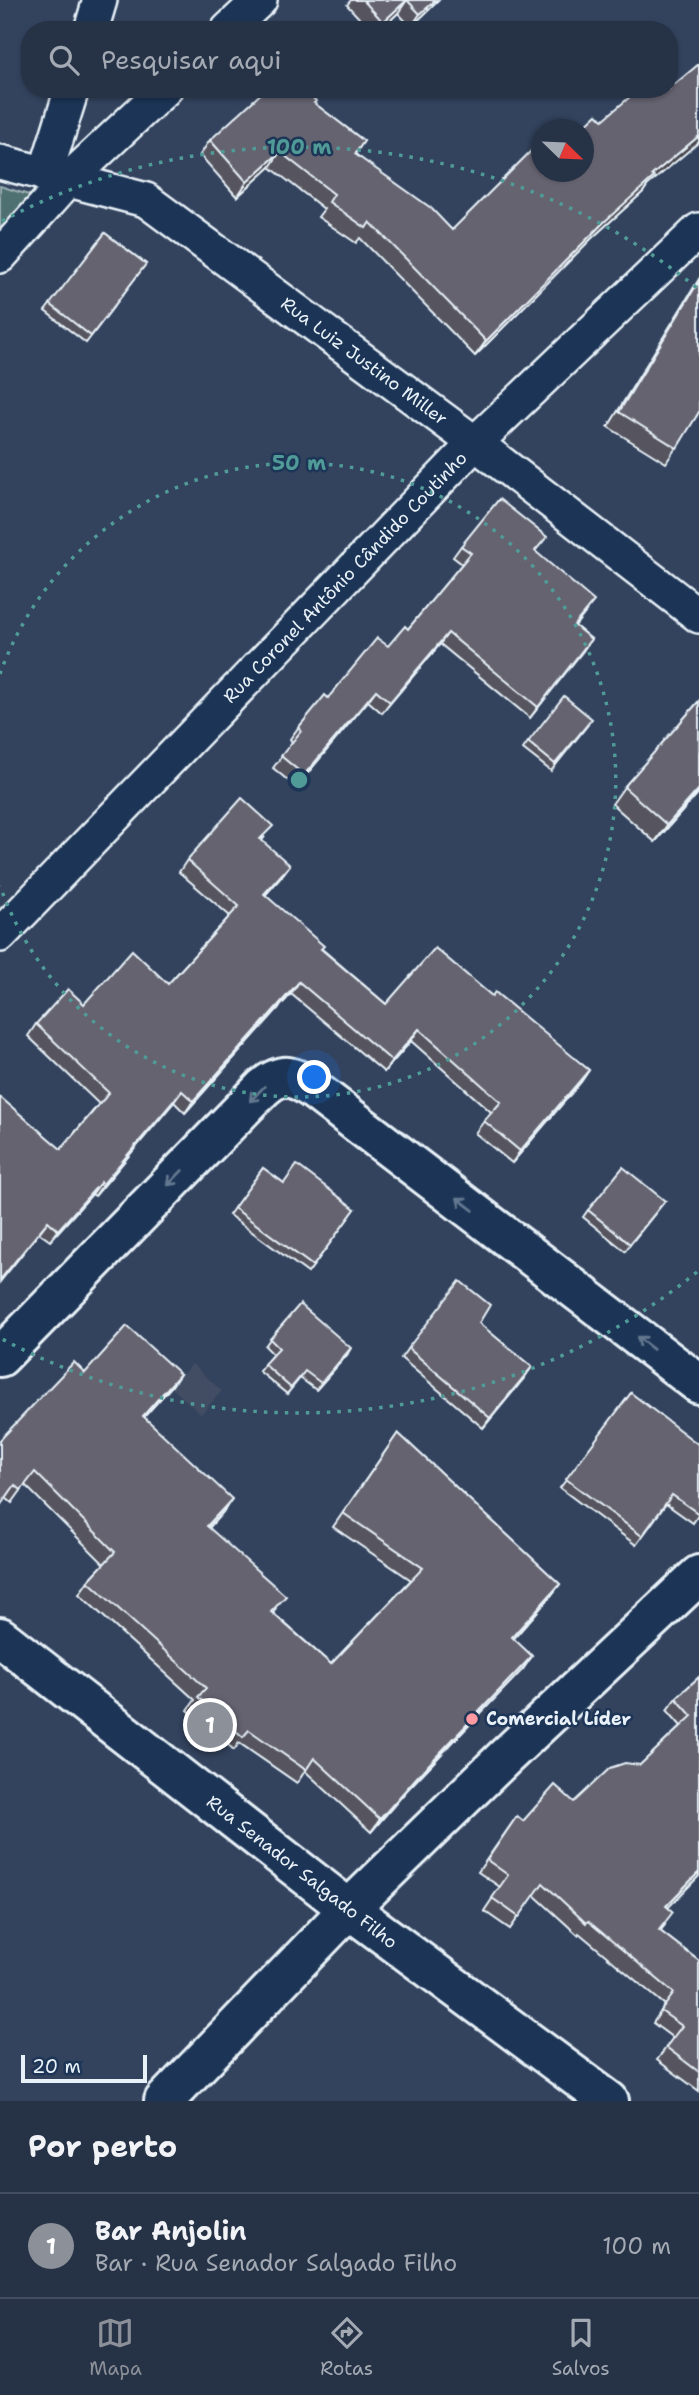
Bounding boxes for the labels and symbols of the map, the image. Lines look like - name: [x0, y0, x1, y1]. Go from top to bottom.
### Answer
- north arrow: [531, 119, 594, 182]
- text: 100 m: [267, 133, 331, 161]
- street label: Rua Luiz Justino Miller: [276, 292, 452, 431]
- street label: Rua Coronel Antônio Cândido Coutinho: [218, 446, 472, 709]
- text: 50 m: [272, 449, 326, 477]
- centre of rings: [287, 768, 311, 792]
- your location: [297, 1060, 331, 1094]
- one-way arrow: [249, 1085, 266, 1102]
- one-way arrow: [167, 1169, 184, 1186]
- one-way arrow: [455, 1197, 474, 1212]
- one-way arrow: [636, 1335, 655, 1350]
- pin: 1: [187, 1699, 233, 1751]
- place label: Comercial Líder: [486, 1707, 631, 1731]
- marker: Comercial Líder: [464, 1711, 480, 1727]
- street label: Rua Senador Salgado Filho: [202, 1790, 402, 1954]
- scale bar: [21, 2052, 147, 2084]

